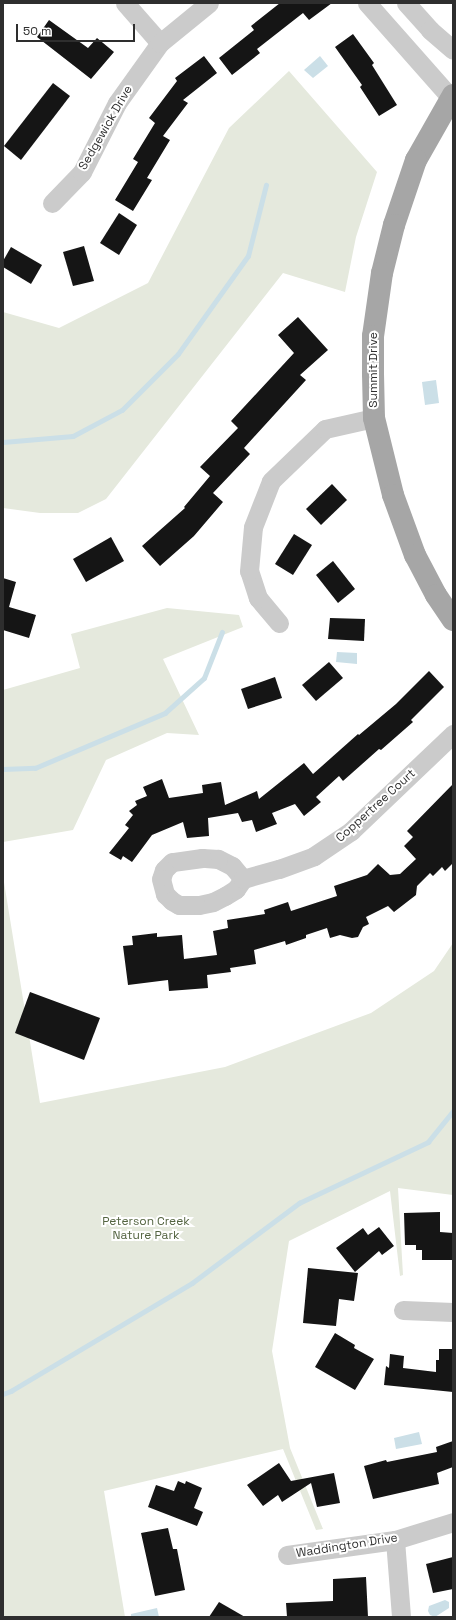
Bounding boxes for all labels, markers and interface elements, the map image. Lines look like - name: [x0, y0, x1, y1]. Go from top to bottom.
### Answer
- scale bar: [18, 16, 137, 42]
- text: 50 m: [23, 23, 51, 39]
- street label: Sedgewick Drive: [76, 83, 136, 173]
- street label: Summit Drive: [367, 332, 381, 408]
- street label: Coppertree Court: [333, 767, 419, 845]
- park label: Peterson Creek Nature Park: [102, 1215, 190, 1243]
- street label: Waddington Drive: [295, 1531, 399, 1561]

